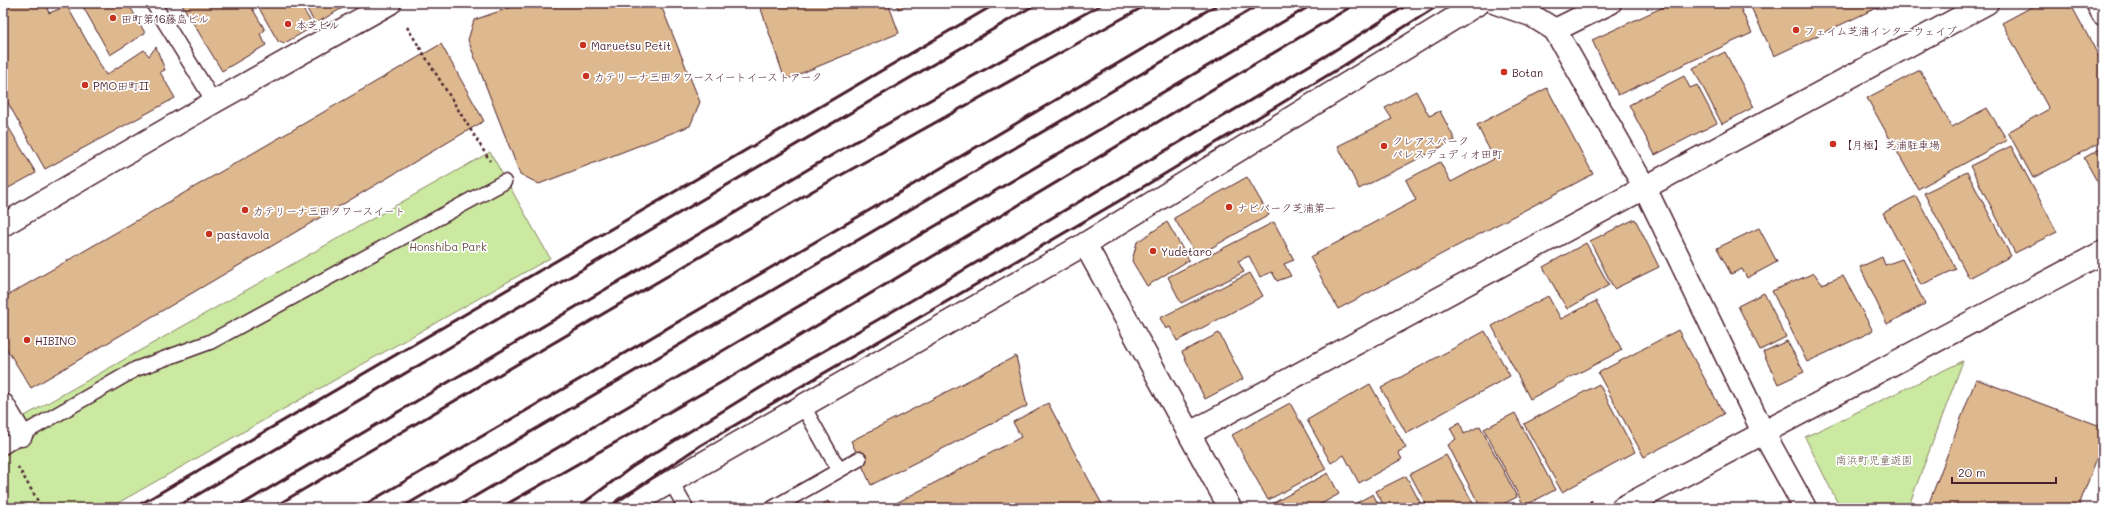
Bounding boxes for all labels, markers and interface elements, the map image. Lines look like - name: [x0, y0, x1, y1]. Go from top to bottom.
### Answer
- place label: 田町第16藤島ビル: [121, 11, 209, 26]
- marker: 田町第16藤島ビル: [108, 13, 118, 23]
- place label: 本芝ビル: [296, 17, 340, 32]
- marker: 本芝ビル: [283, 19, 293, 29]
- place label: フェイム芝浦インターウェイブ: [1804, 23, 1957, 38]
- marker: フェイム芝浦インターウェイブ: [1791, 25, 1801, 35]
- place label: Maruetsu Petit: [591, 38, 671, 53]
- marker: Maruetsu Petit: [578, 40, 588, 50]
- place label: Botan: [1512, 65, 1543, 80]
- marker: Botan: [1499, 67, 1509, 77]
- place label: カテリーナ三田タワースイートイーストアーク: [594, 69, 822, 84]
- marker: カテリーナ三田タワースイートイーストアーク: [581, 71, 591, 81]
- place label: PMO田町II: [93, 78, 149, 93]
- marker: PMO田町II: [80, 80, 90, 90]
- place label: クレアスパーク パレスデュディオ田町: [1392, 133, 1503, 161]
- place label: 【月極】芝浦駐車場: [1841, 137, 1940, 152]
- marker: 【月極】芝浦駐車場: [1828, 139, 1838, 149]
- marker: クレアスパーク パレスデュディオ田町: [1379, 141, 1389, 151]
- place label: ナビパーク芝浦第一: [1237, 200, 1336, 215]
- marker: ナビパーク芝浦第一: [1224, 202, 1234, 212]
- place label: カテリーナ三田タワースイート: [253, 203, 405, 218]
- marker: カテリーナ三田タワースイート: [240, 205, 250, 215]
- place label: pastavola: [217, 227, 270, 242]
- marker: pastavola: [204, 229, 214, 239]
- park label: Honshiba Park: [409, 239, 487, 254]
- place label: Yudetaro: [1161, 244, 1212, 259]
- marker: Yudetaro: [1148, 246, 1158, 256]
- place label: HIBINO: [35, 333, 76, 348]
- marker: HIBINO: [22, 335, 32, 345]
- park label: 南浜町児童遊園: [1836, 452, 1913, 467]
- scale bar: [1952, 459, 2056, 485]
- text: 20 m: [1958, 464, 1986, 480]

